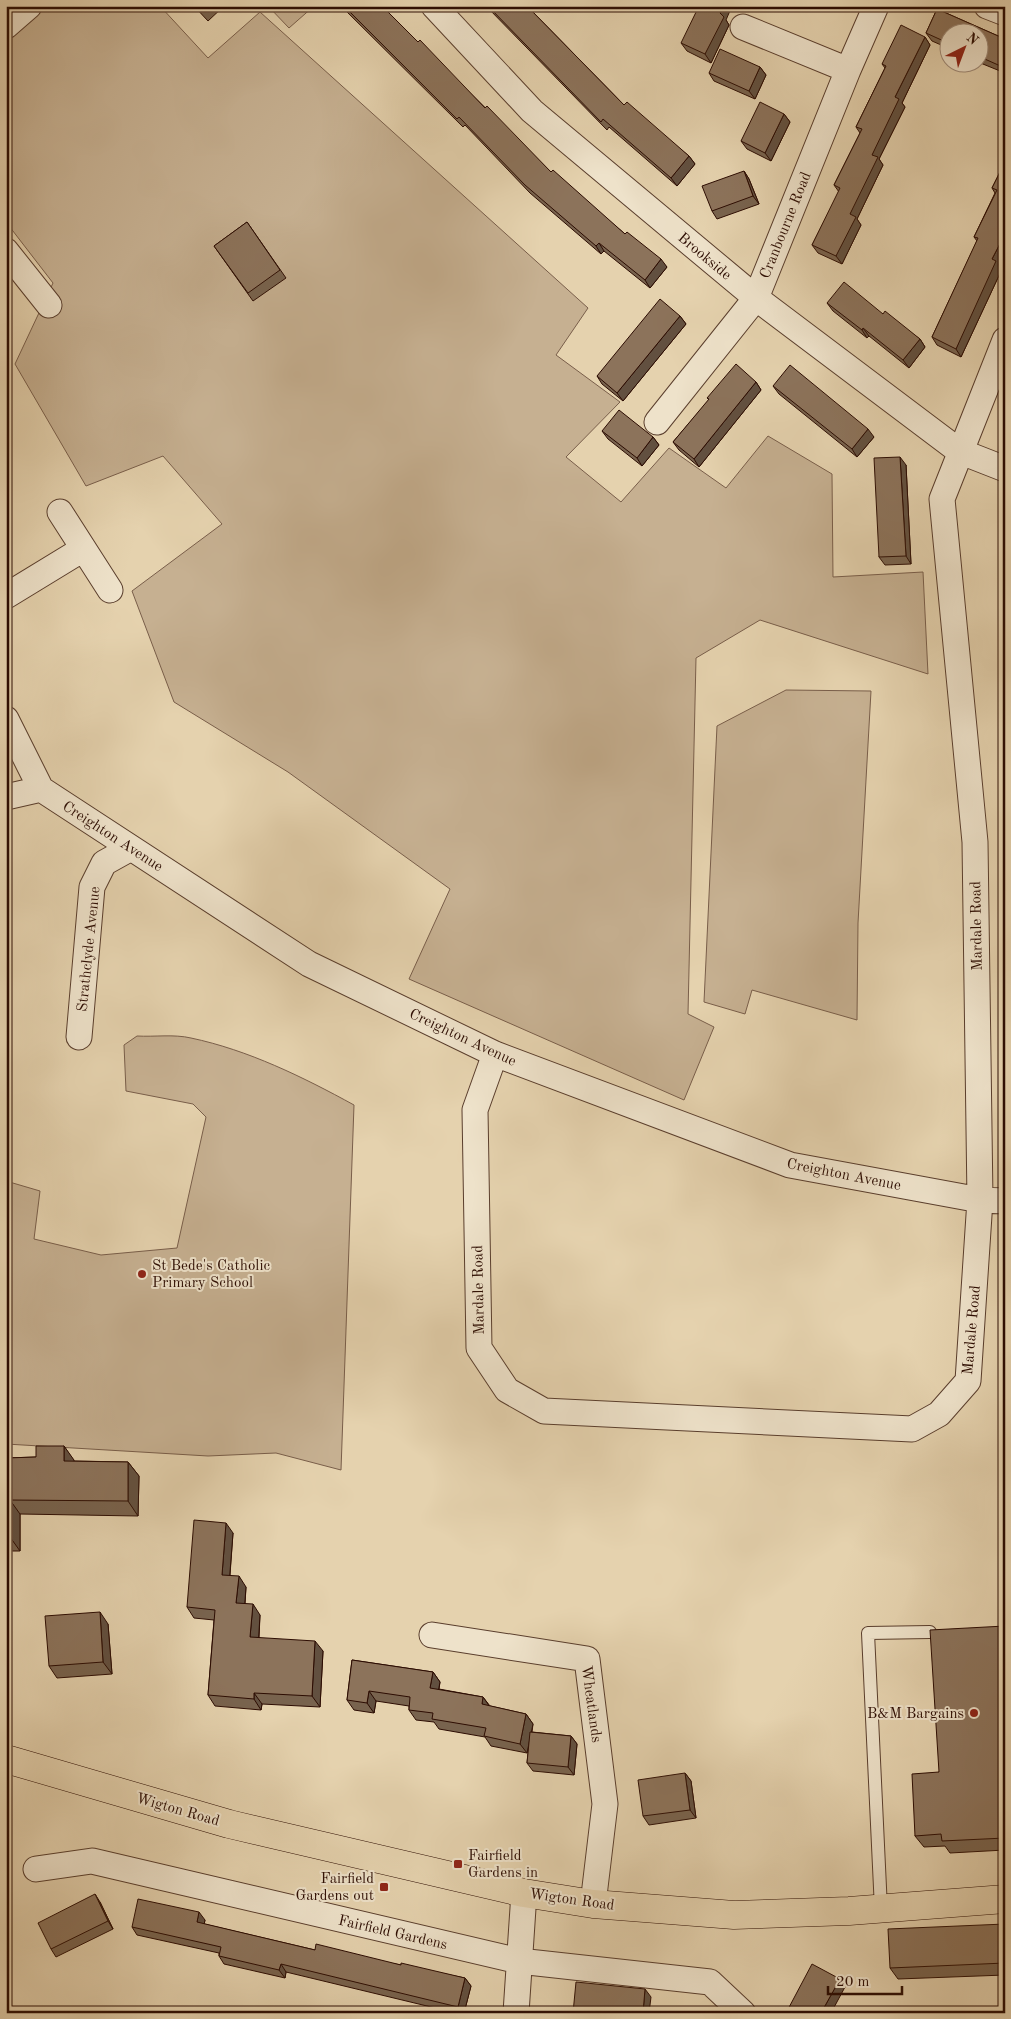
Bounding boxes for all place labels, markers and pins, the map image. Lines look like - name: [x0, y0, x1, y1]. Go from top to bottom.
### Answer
- place label: St Bede's Catholic Primary School: [152, 1259, 270, 1291]
- marker: St Bede's Catholic Primary School: [136, 1268, 148, 1280]
- place label: B&M Bargains: [867, 1707, 964, 1722]
- marker: B&M Bargains: [968, 1707, 980, 1719]
- place label: Fairfield Gardens in: [468, 1849, 538, 1881]
- marker: Fairfield Gardens in: [452, 1858, 464, 1870]
- place label: Fairfield Gardens out: [295, 1872, 374, 1904]
- marker: Fairfield Gardens out: [378, 1881, 390, 1893]

